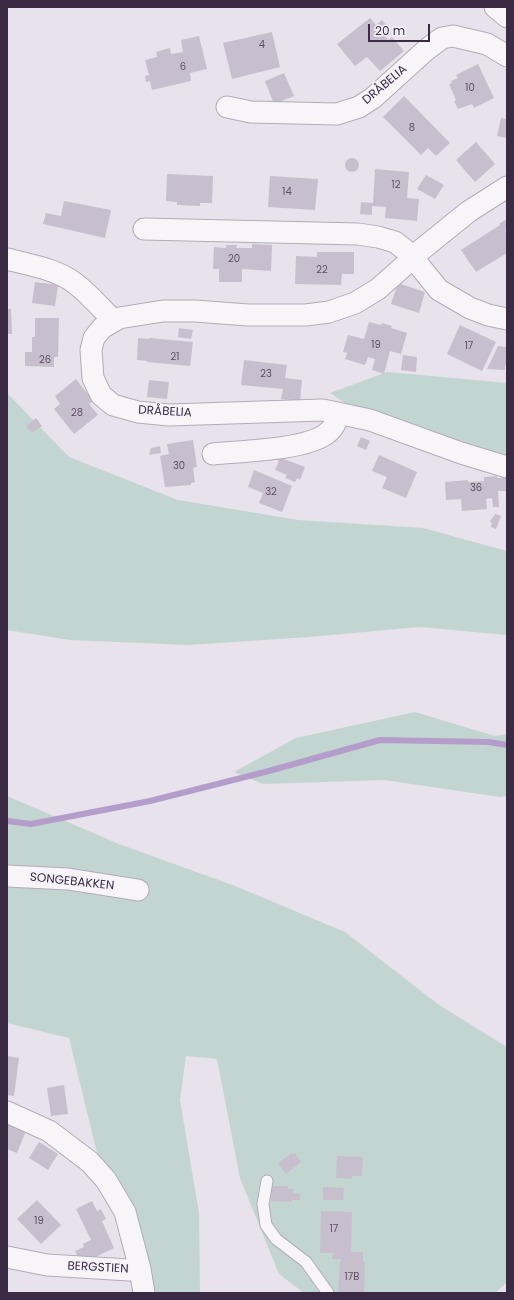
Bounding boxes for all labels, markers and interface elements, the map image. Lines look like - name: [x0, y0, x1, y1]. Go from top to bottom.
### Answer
- scale bar: [370, 16, 432, 42]
- text: 20 m: [375, 22, 405, 39]
- house number: 4: [259, 39, 265, 51]
- house number: 6: [180, 61, 186, 73]
- street label: DRÅBELIA: [360, 62, 410, 108]
- house number: 10: [465, 82, 475, 94]
- house number: 8: [409, 122, 415, 134]
- house number: 12: [392, 179, 400, 191]
- house number: 14: [282, 186, 292, 198]
- house number: 20: [228, 253, 240, 265]
- house number: 22: [316, 264, 328, 276]
- house number: 19: [371, 339, 381, 351]
- house number: 17: [465, 340, 473, 352]
- house number: 21: [171, 351, 179, 363]
- house number: 26: [39, 354, 51, 366]
- house number: 23: [260, 368, 272, 380]
- street label: DRÅBELIA: [138, 403, 192, 421]
- house number: 28: [71, 407, 83, 419]
- house number: 30: [173, 460, 185, 472]
- house number: 36: [470, 482, 482, 494]
- house number: 32: [265, 486, 277, 498]
- street label: SONGEBAKKEN: [29, 870, 115, 894]
- house number: 19: [34, 1215, 44, 1227]
- house number: 17: [330, 1223, 338, 1235]
- street label: BERGSTIEN: [67, 1259, 129, 1277]
- house number: 17B: [345, 1271, 359, 1283]

